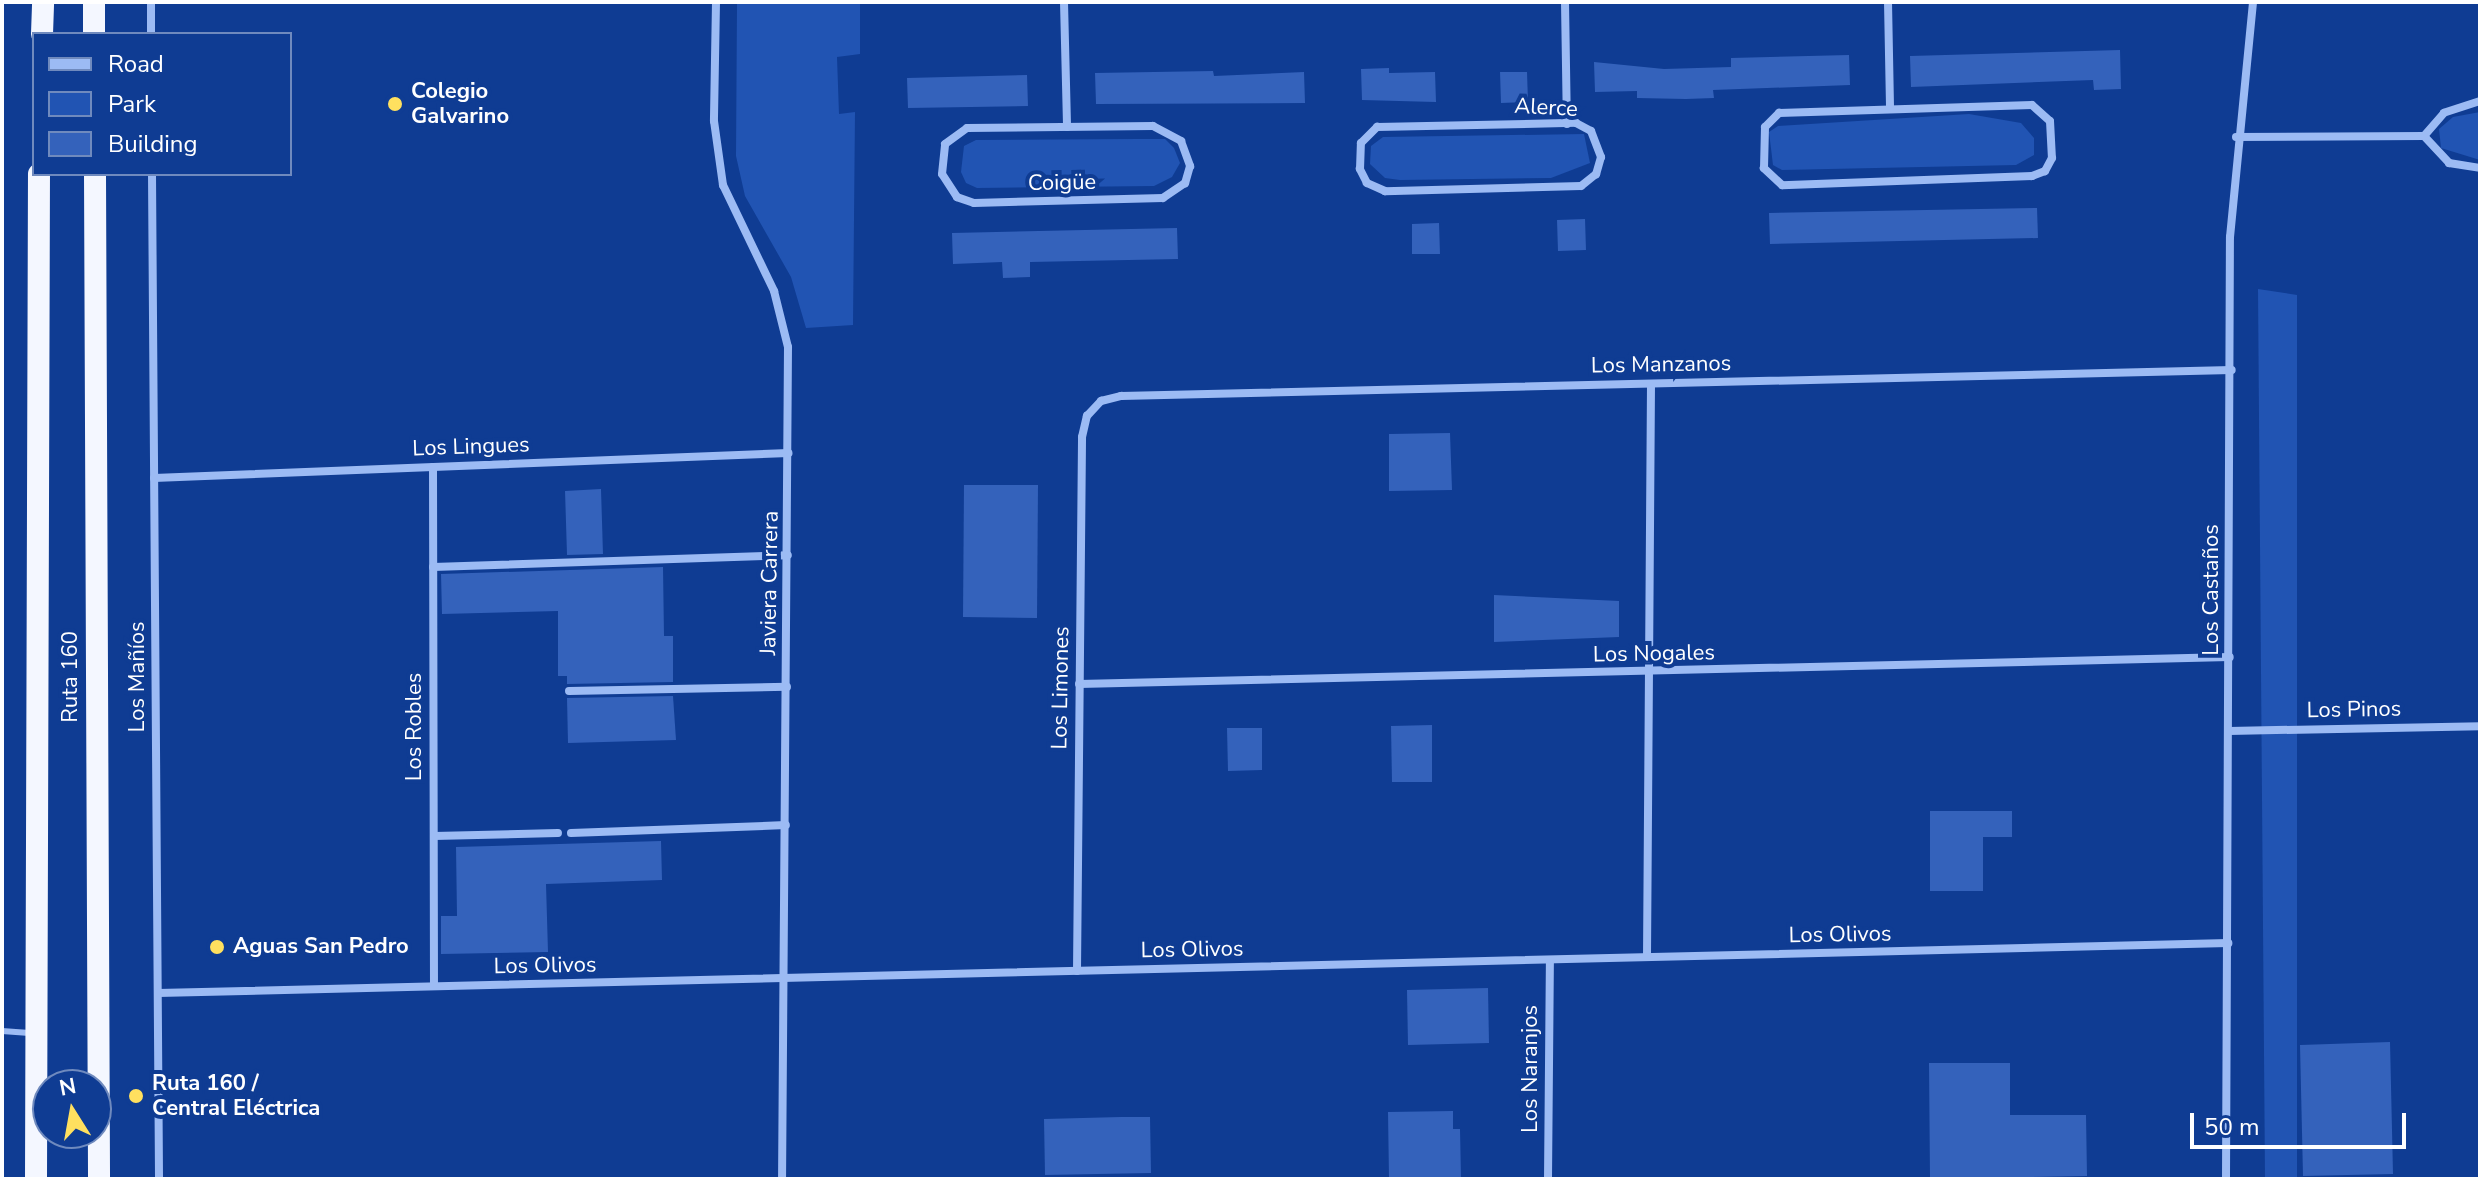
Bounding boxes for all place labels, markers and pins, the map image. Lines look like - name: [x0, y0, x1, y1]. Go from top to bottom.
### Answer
- place label: Colegio Galvarino: [411, 78, 509, 130]
- marker: Colegio Galvarino: [386, 95, 404, 113]
- place label: Aguas San Pedro: [233, 934, 409, 960]
- marker: Aguas San Pedro: [208, 938, 226, 956]
- place label: Ruta 160 / Central Eléctrica: [152, 1070, 320, 1122]
- marker: Ruta 160 / Central Eléctrica: [127, 1087, 145, 1105]

